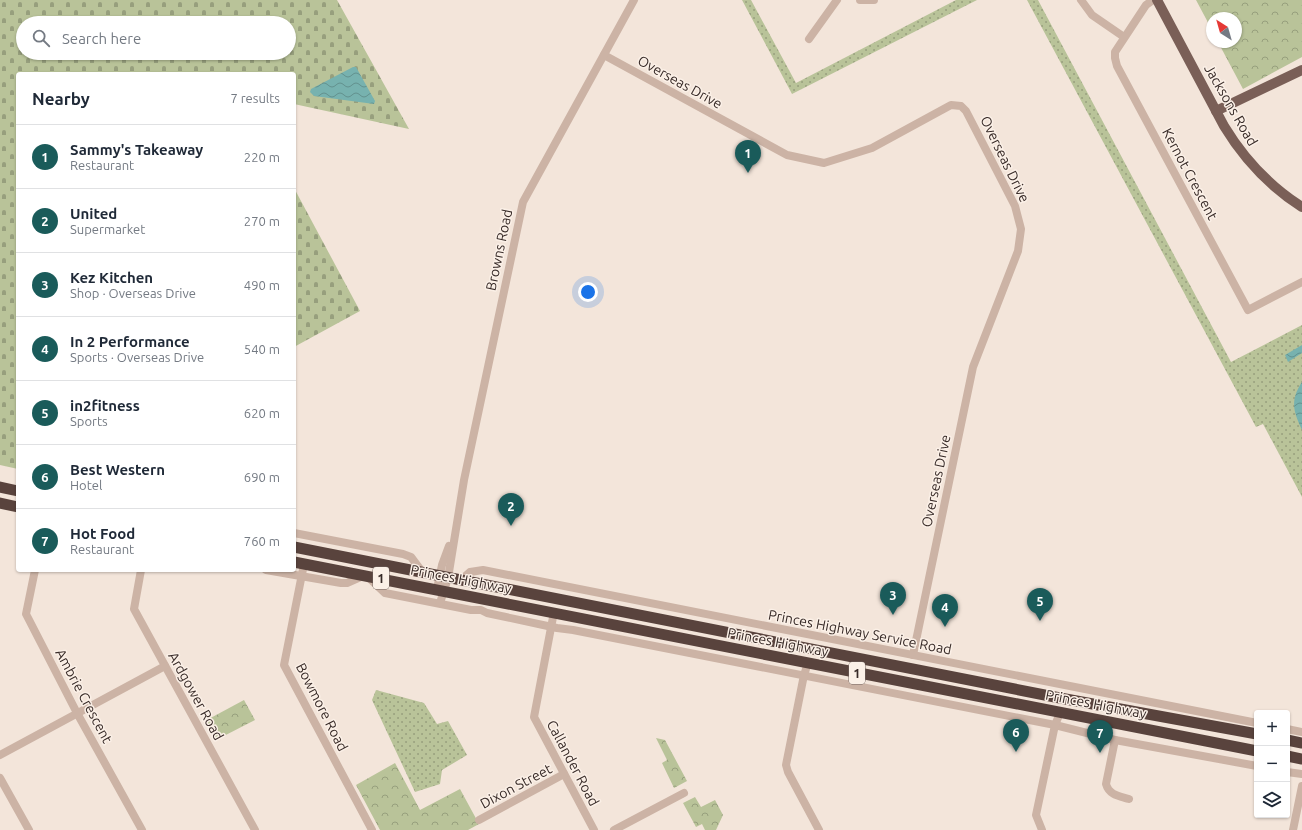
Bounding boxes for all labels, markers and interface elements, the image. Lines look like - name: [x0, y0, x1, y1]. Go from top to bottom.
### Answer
- north arrow: [1206, 12, 1242, 48]
- search box: [16, 16, 296, 60]
- icon: search: [30, 27, 52, 49]
- text: Search here: [62, 30, 141, 47]
- street label: Overseas Drive: [635, 52, 725, 112]
- street label: Jacksons Road: [1201, 61, 1261, 149]
- text: Nearby: [32, 89, 90, 108]
- text: 7 results: [230, 91, 280, 105]
- street label: Overseas Drive: [977, 113, 1033, 205]
- street label: Kernot Crescent: [1159, 125, 1221, 223]
- pin: 1: [735, 140, 761, 173]
- text: Sammy's Takeaway: [70, 141, 203, 158]
- text: 1: [41, 150, 49, 164]
- text: 220 m: [244, 150, 280, 164]
- text: Restaurant: [70, 158, 134, 172]
- text: United: [70, 205, 117, 222]
- street label: Browns Road: [483, 208, 515, 292]
- text: 2: [41, 214, 49, 228]
- text: 270 m: [244, 214, 280, 228]
- text: Supermarket: [70, 222, 145, 236]
- text: Kez Kitchen: [70, 269, 153, 286]
- text: 3: [41, 278, 49, 292]
- text: 490 m: [244, 278, 280, 292]
- your location: [578, 282, 598, 302]
- text: Shop · Overseas Drive: [70, 286, 196, 300]
- text: In 2 Performance: [70, 333, 190, 350]
- text: 4: [41, 342, 49, 356]
- text: 540 m: [244, 342, 280, 356]
- text: Sports · Overseas Drive: [70, 350, 204, 364]
- text: in2fitness: [70, 397, 140, 414]
- text: 5: [41, 406, 49, 420]
- text: 620 m: [244, 406, 280, 420]
- text: Sports: [70, 414, 108, 428]
- street label: Overseas Drive: [918, 433, 954, 529]
- text: Best Western: [70, 461, 165, 478]
- text: 6: [41, 470, 49, 484]
- text: 690 m: [244, 470, 280, 484]
- text: Hotel: [70, 478, 102, 492]
- pin: 2: [498, 493, 524, 526]
- text: Hot Food: [70, 525, 135, 542]
- text: 7: [41, 534, 49, 548]
- text: 760 m: [244, 534, 280, 548]
- text: Restaurant: [70, 542, 134, 556]
- street label: Princes Highway: [409, 561, 513, 597]
- road number: 1: [373, 567, 389, 589]
- pin: 3: [880, 582, 906, 615]
- pin: 5: [1027, 588, 1053, 621]
- pin: 4: [932, 594, 958, 627]
- street label: Princes Highway Service Road: [767, 606, 953, 658]
- street label: Princes Highway: [726, 624, 830, 660]
- street label: Ambrie Crescent: [52, 646, 116, 746]
- street label: Ardgower Road: [165, 649, 227, 743]
- street label: Bowmore Road: [293, 660, 351, 754]
- road number: 1: [849, 662, 865, 684]
- street label: Princes Highway: [1044, 686, 1148, 722]
- map controls: [1254, 710, 1290, 818]
- button: +: [1254, 710, 1290, 746]
- street label: Callander Road: [544, 717, 602, 809]
- pin: 6: [1003, 719, 1029, 752]
- pin: 7: [1087, 720, 1113, 753]
- button: −: [1254, 746, 1290, 782]
- street label: Dixon Street: [478, 760, 555, 812]
- button: layers: [1254, 782, 1290, 818]

